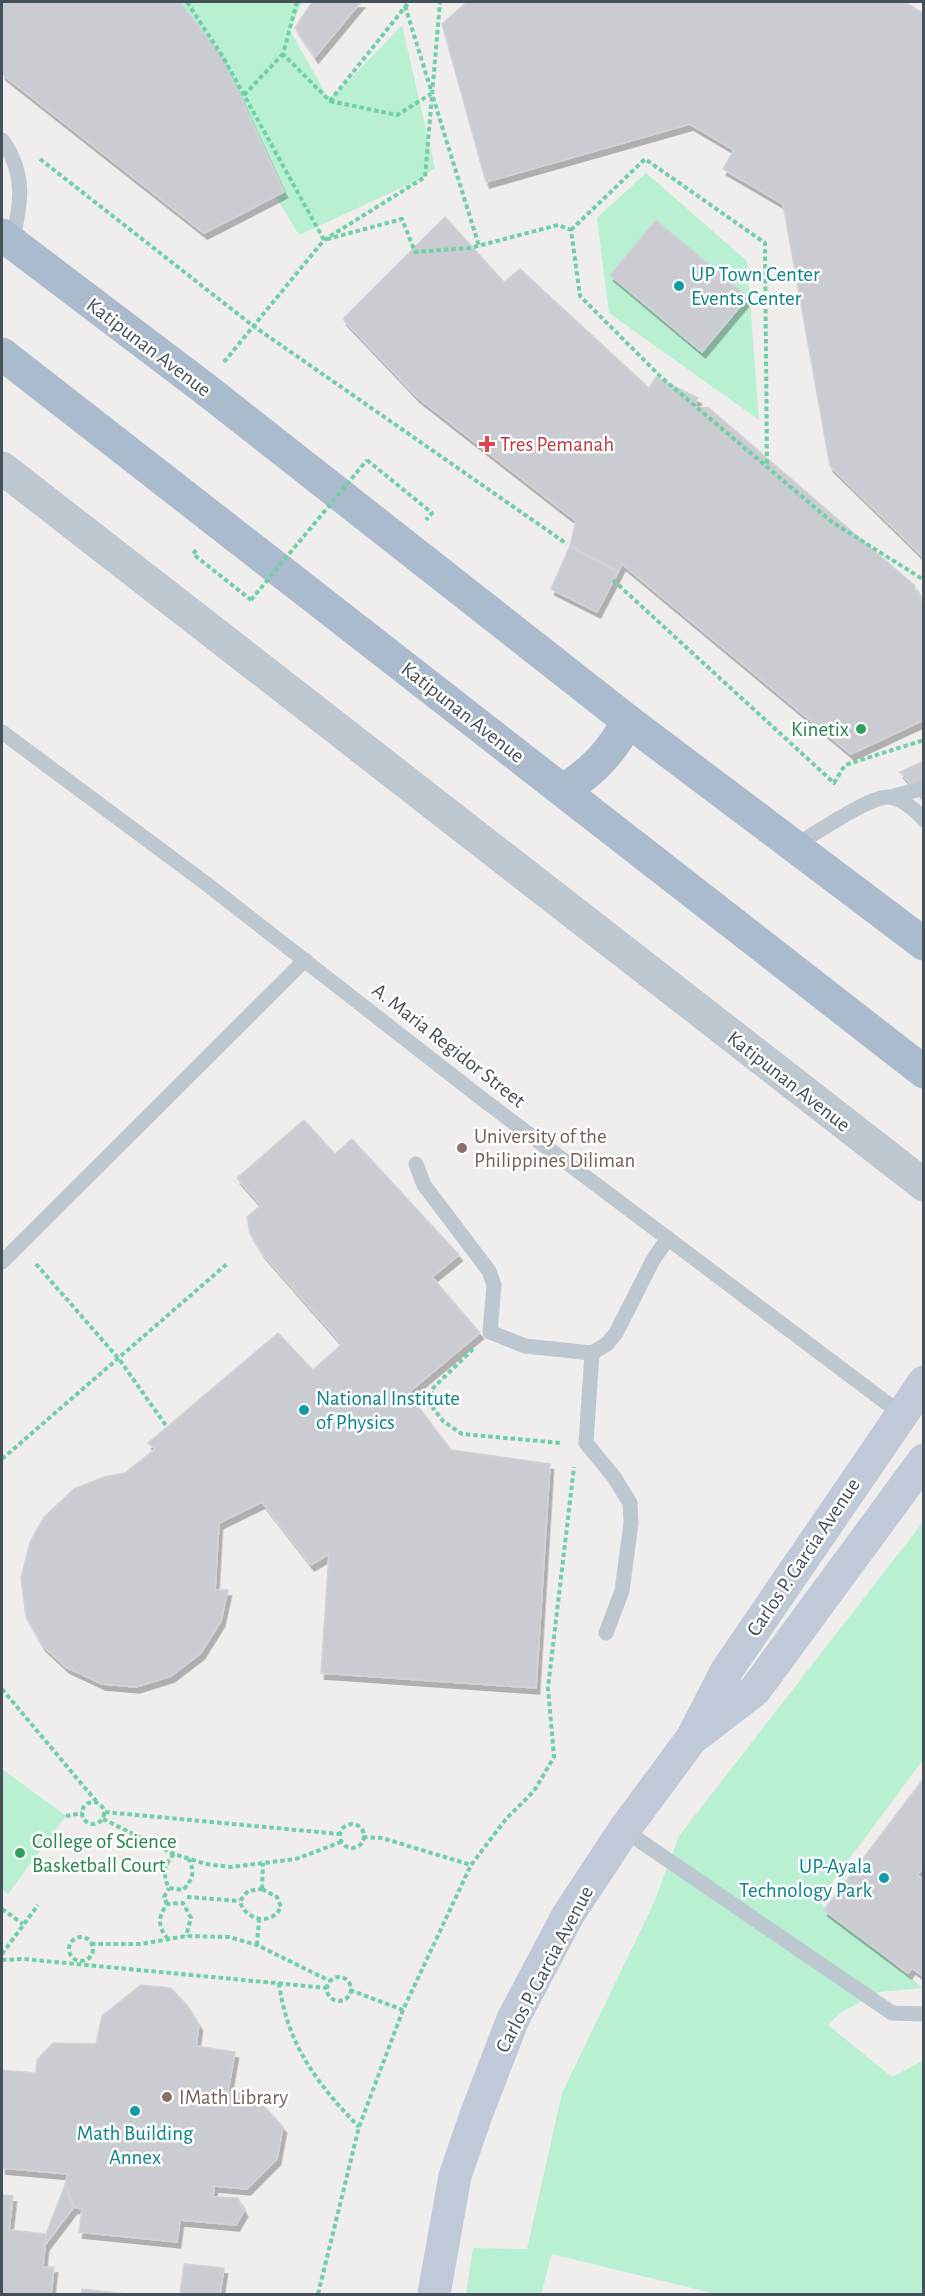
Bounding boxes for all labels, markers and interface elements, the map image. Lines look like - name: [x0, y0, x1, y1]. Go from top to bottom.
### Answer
- place label: UP Town Center Events Center: [691, 264, 820, 309]
- marker: UP Town Center Events Center: [672, 279, 686, 293]
- street label: Katipunan Avenue: [83, 294, 215, 401]
- place label: Tres Pemanah: [500, 434, 614, 455]
- marker: Tres Pemanah: [478, 435, 496, 453]
- street label: Katipunan Avenue: [397, 658, 528, 767]
- place label: Kinetix: [791, 719, 849, 740]
- marker: Kinetix: [854, 722, 868, 736]
- street label: A. Maria Regidor Street: [368, 979, 529, 1112]
- street label: Katipunan Avenue: [723, 1027, 854, 1136]
- place label: University of the Philippines Diliman: [474, 1126, 635, 1171]
- marker: University of the Philippines Diliman: [455, 1141, 469, 1155]
- place label: National Institute of Physics: [316, 1388, 460, 1433]
- marker: National Institute of Physics: [297, 1403, 311, 1417]
- street label: Carlos P. Garcia Avenue: [743, 1475, 864, 1640]
- place label: College of Science Basketball Court: [32, 1831, 177, 1876]
- marker: College of Science Basketball Court: [13, 1846, 27, 1860]
- place label: UP-Ayala Technology Park: [739, 1856, 872, 1901]
- marker: UP-Ayala Technology Park: [877, 1871, 891, 1885]
- street label: Carlos P. Garcia Avenue: [492, 1882, 597, 2056]
- place label: IMath Library: [179, 2087, 288, 2108]
- marker: IMath Library: [160, 2090, 174, 2104]
- marker: Math Building Annex: [128, 2104, 142, 2118]
- place label: Math Building Annex: [77, 2123, 194, 2168]

